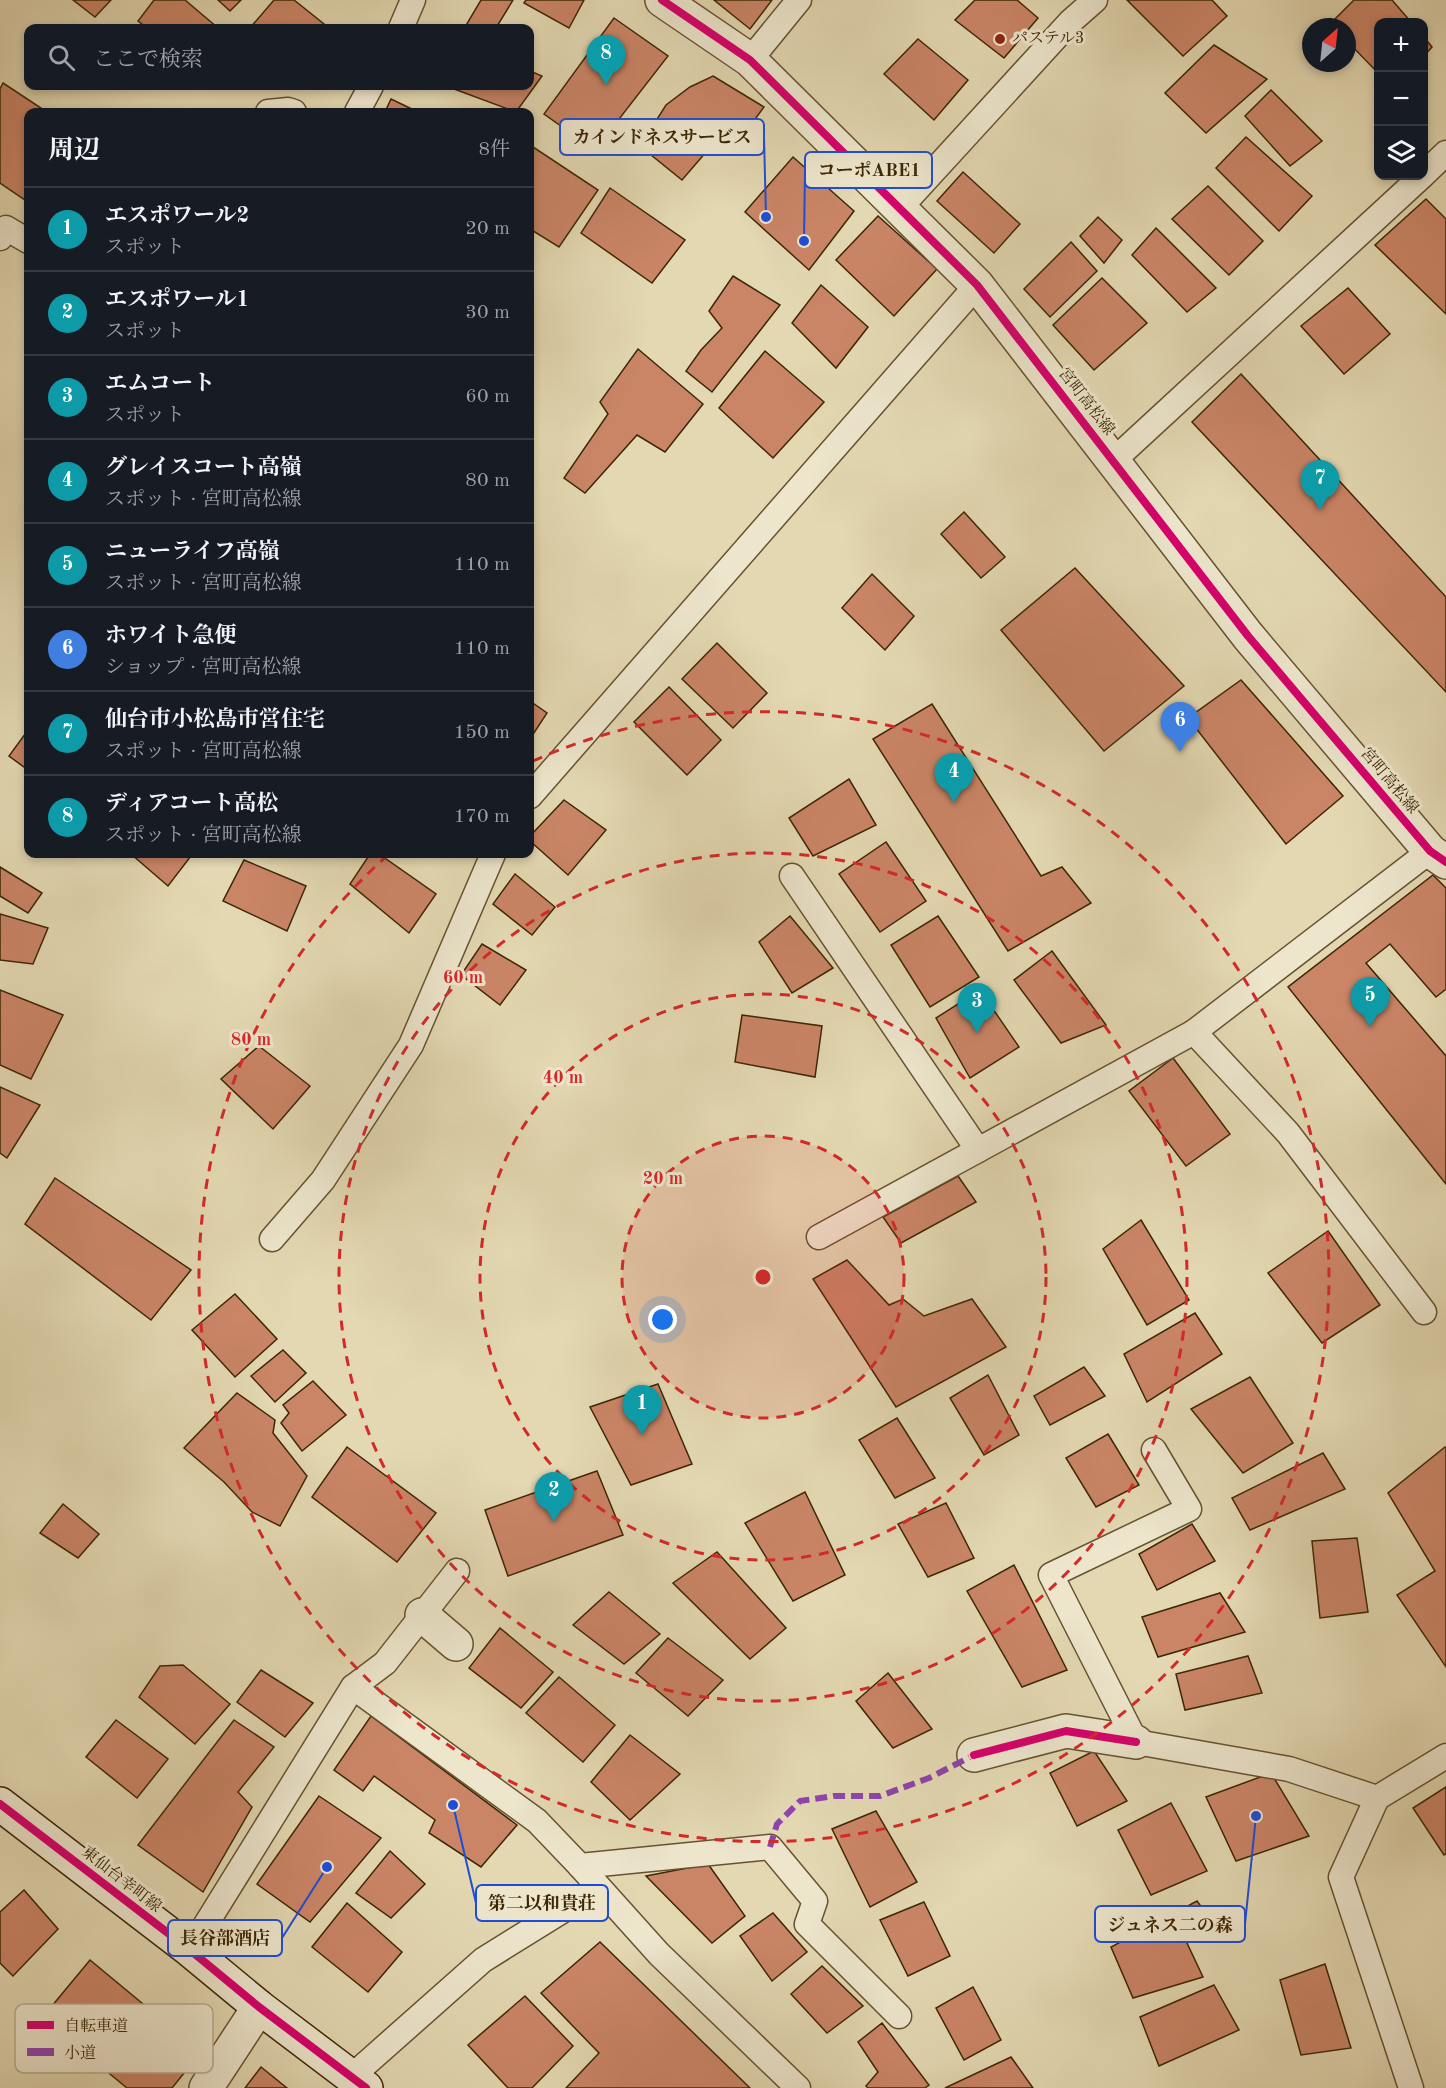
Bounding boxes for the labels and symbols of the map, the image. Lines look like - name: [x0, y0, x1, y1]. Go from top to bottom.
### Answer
- north arrow: [1302, 18, 1356, 72]
- place label: パステル3: [1012, 31, 1084, 47]
- marker: パステル3: [993, 32, 1007, 46]
- pin: 8: [586, 36, 626, 85]
- callout: カインドネスサービス: [560, 119, 764, 155]
- text: カインドネスサービス: [573, 127, 751, 147]
- callout: コーポABE1: [805, 152, 932, 188]
- text: コーポABE1: [817, 161, 921, 180]
- street label: 宮町高松線: [1055, 364, 1119, 438]
- pin: 7: [1300, 460, 1340, 510]
- pin: 6: [1160, 702, 1200, 752]
- street label: 宮町高松線: [1357, 744, 1422, 817]
- pin: 4: [934, 754, 974, 803]
- text: 60 m: [443, 969, 483, 987]
- pin: 5: [1350, 978, 1390, 1027]
- pin: 3: [958, 984, 996, 1033]
- text: 80 m: [231, 1031, 271, 1049]
- text: 40 m: [543, 1069, 583, 1087]
- text: 20 m: [643, 1170, 683, 1188]
- centre of rings: [753, 1267, 773, 1287]
- your location: [648, 1305, 677, 1334]
- pin: 1: [622, 1386, 662, 1435]
- pin: 2: [534, 1472, 574, 1522]
- street label: 東仙台幸町線: [78, 1843, 165, 1916]
- callout: 第二以和貴荘: [476, 1885, 608, 1921]
- text: 第二以和貴荘: [488, 1893, 596, 1913]
- callout: ジュネス二の森: [1095, 1906, 1245, 1942]
- text: ジュネス二の森: [1107, 1915, 1233, 1935]
- callout: 長谷部酒店: [168, 1920, 282, 1956]
- text: 長谷部酒店: [180, 1928, 270, 1948]
- legend: [15, 2004, 213, 2073]
- text: 自転車道: [64, 2017, 128, 2035]
- text: 小道: [64, 2044, 96, 2062]

